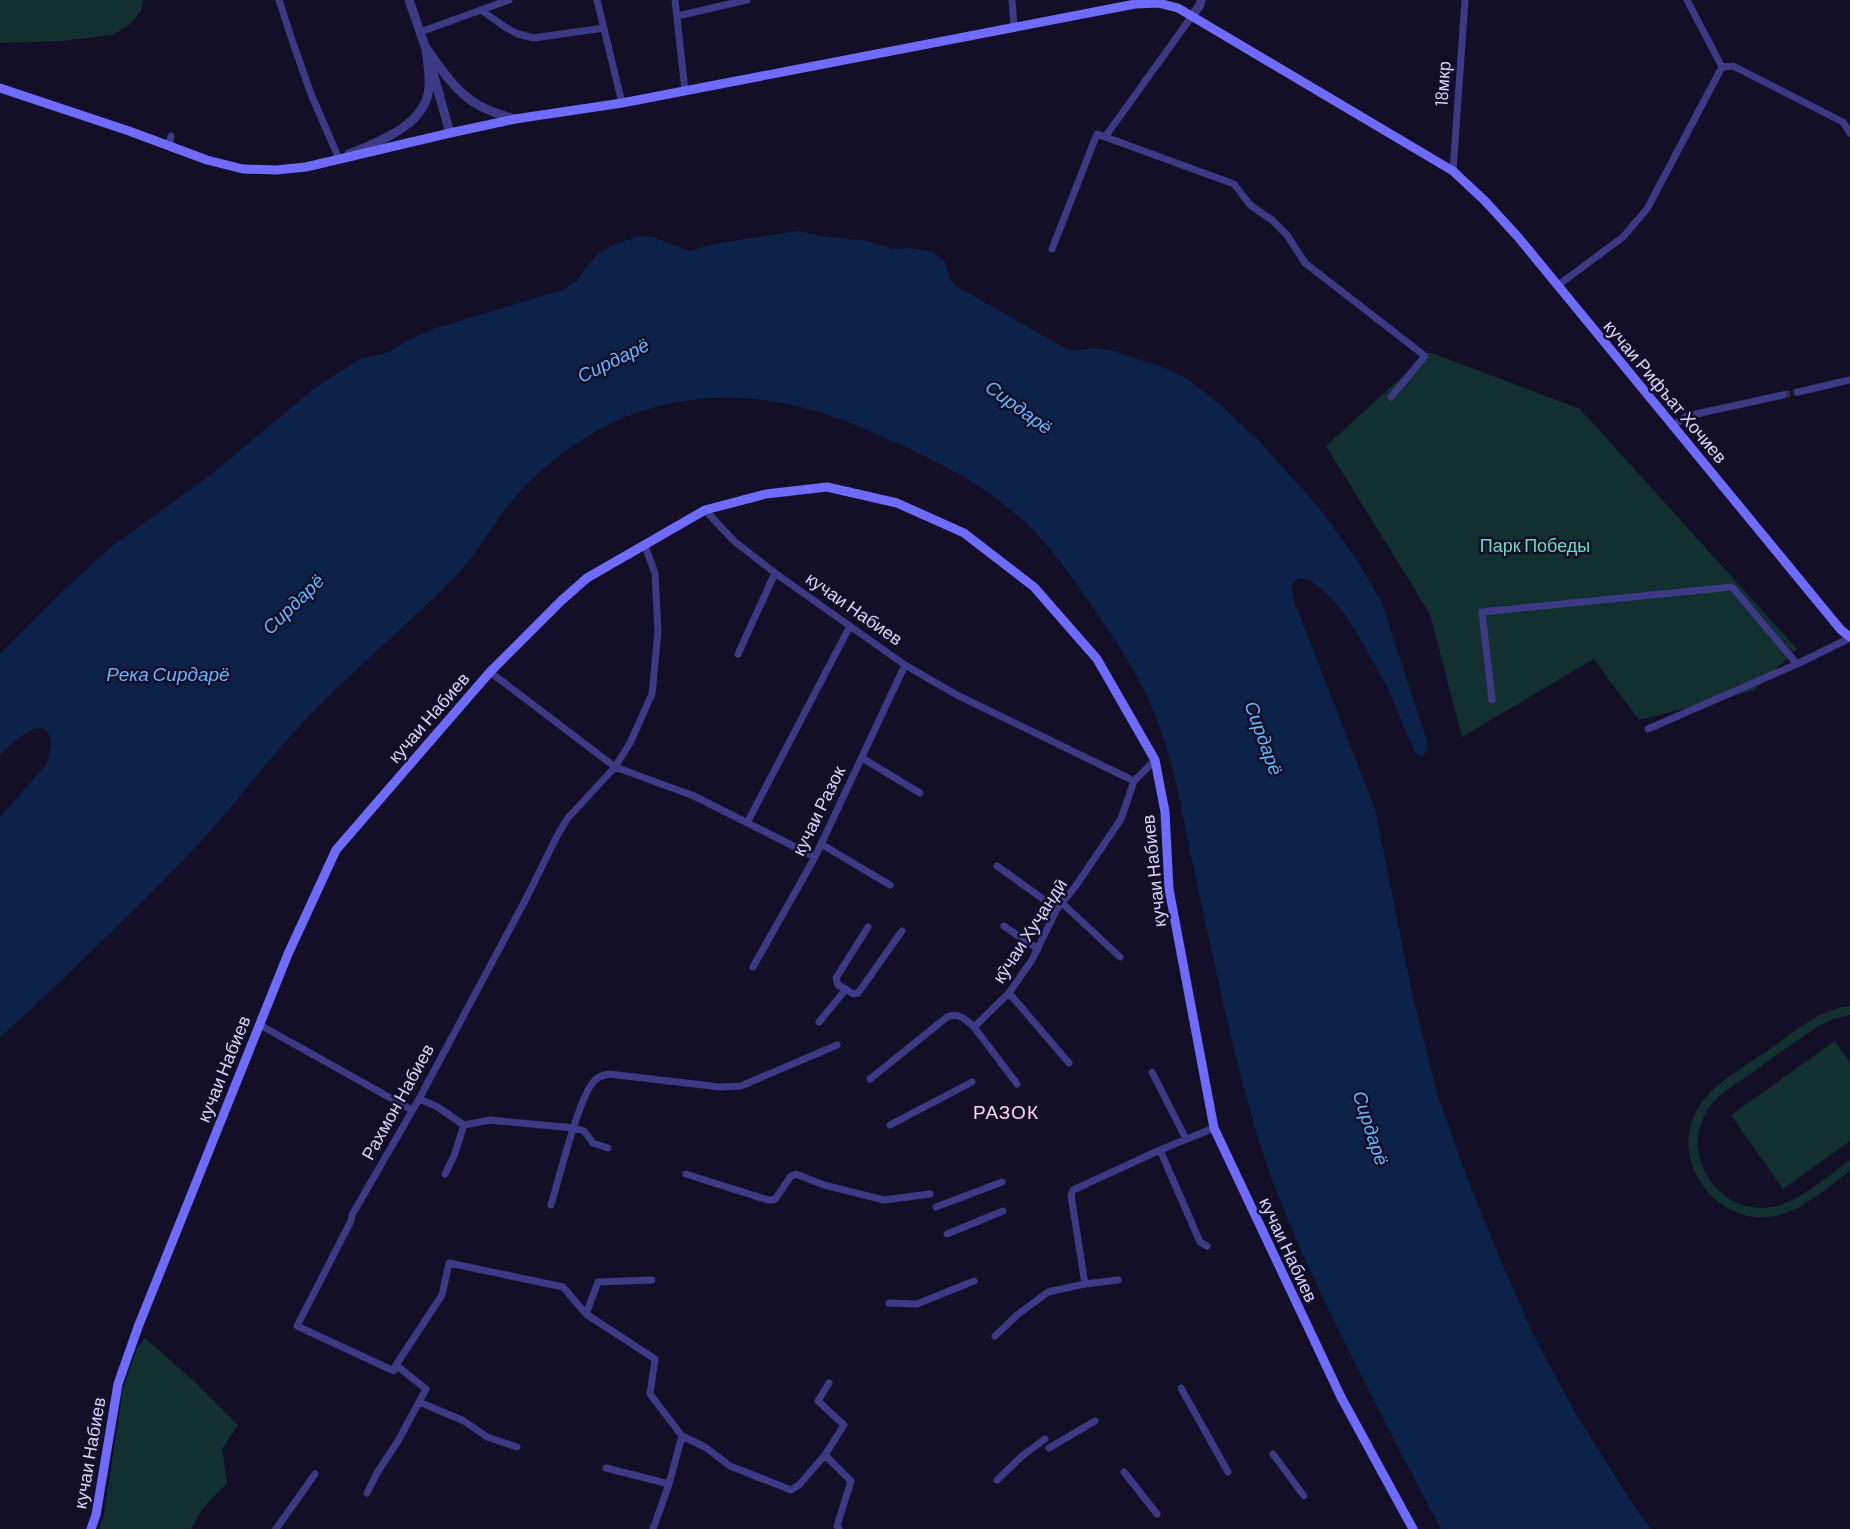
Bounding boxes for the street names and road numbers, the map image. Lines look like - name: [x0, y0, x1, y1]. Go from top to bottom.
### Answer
- street label: 18мкр: [1429, 60, 1455, 108]
- street label: кучаи Рифъат Хочиев: [1599, 315, 1732, 467]
- street label: кучаи Набиев: [802, 567, 907, 650]
- street label: кучаи Набиев: [383, 667, 474, 767]
- street label: кучаи Разок: [787, 762, 849, 859]
- street label: кучаи Набиев: [1136, 814, 1170, 928]
- street label: кӯчаи Хуҷандӣ: [987, 874, 1071, 987]
- street label: кучаи Набиев: [192, 1012, 254, 1125]
- street label: Рахмон Набиев: [356, 1040, 438, 1163]
- street label: кучаи Набиев: [1255, 1194, 1323, 1305]
- street label: кучаи Набиев: [68, 1395, 110, 1510]

